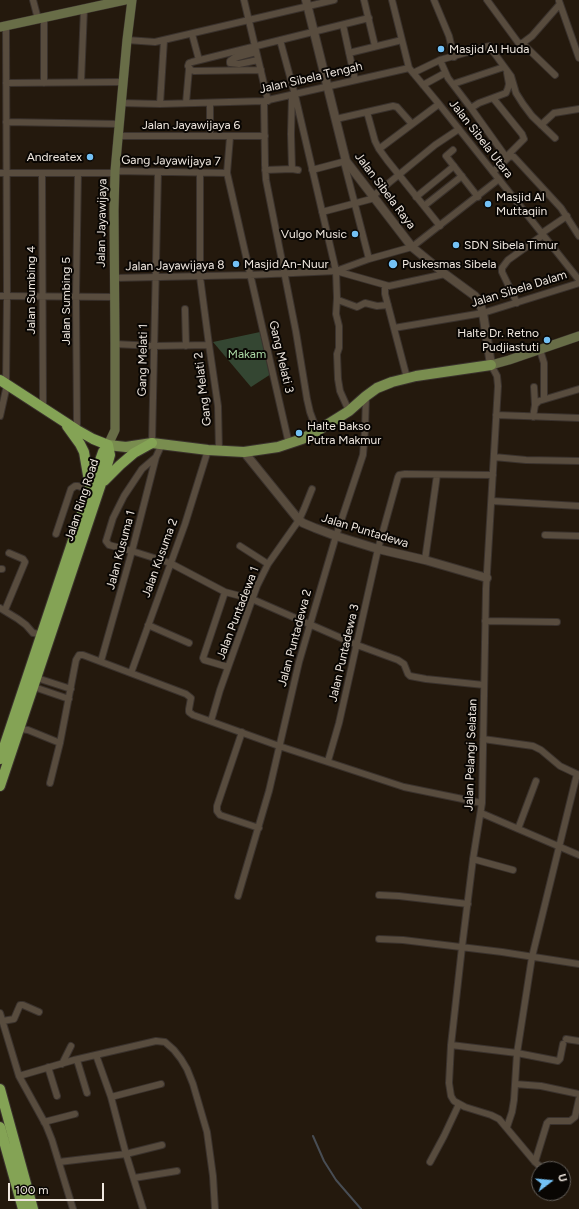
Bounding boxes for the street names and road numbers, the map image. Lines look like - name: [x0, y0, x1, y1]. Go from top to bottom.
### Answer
- street label: Jalan Sibela Tengah: [258, 59, 364, 97]
- street label: Jalan Sibela Utara: [446, 97, 516, 181]
- street label: Jalan Jayawijaya 6: [142, 118, 240, 132]
- street label: Jalan Sibela Raya: [352, 150, 418, 232]
- street label: Gang Jayawijaya 7: [121, 153, 221, 169]
- street label: Jalan Jayawijaya: [94, 178, 110, 268]
- street label: Jalan Sumbing 4: [24, 246, 38, 334]
- street label: Jalan Sumbing 5: [59, 257, 73, 345]
- street label: Jalan Jayawijaya 8: [125, 258, 225, 274]
- street label: Jalan Sibela Dalam: [469, 268, 569, 310]
- street label: Gang Melati 3: [266, 319, 296, 395]
- street label: Gang Melati 1: [135, 324, 151, 396]
- street label: Gang Melati 2: [191, 351, 215, 427]
- street label: Jalan Ring Road: [62, 457, 102, 543]
- street label: Jalan Kusuma 1: [104, 509, 138, 591]
- street label: Jalan Puntadewa: [320, 511, 410, 551]
- street label: Jalan Kusuma 2: [139, 517, 181, 599]
- street label: Jalan Puntadewa 1: [214, 565, 262, 661]
- street label: Jalan Puntadewa 2: [275, 588, 315, 688]
- street label: Jalan Puntadewa 3: [326, 603, 362, 703]
- street label: Jalan Pelangi Selatan: [462, 699, 480, 811]

